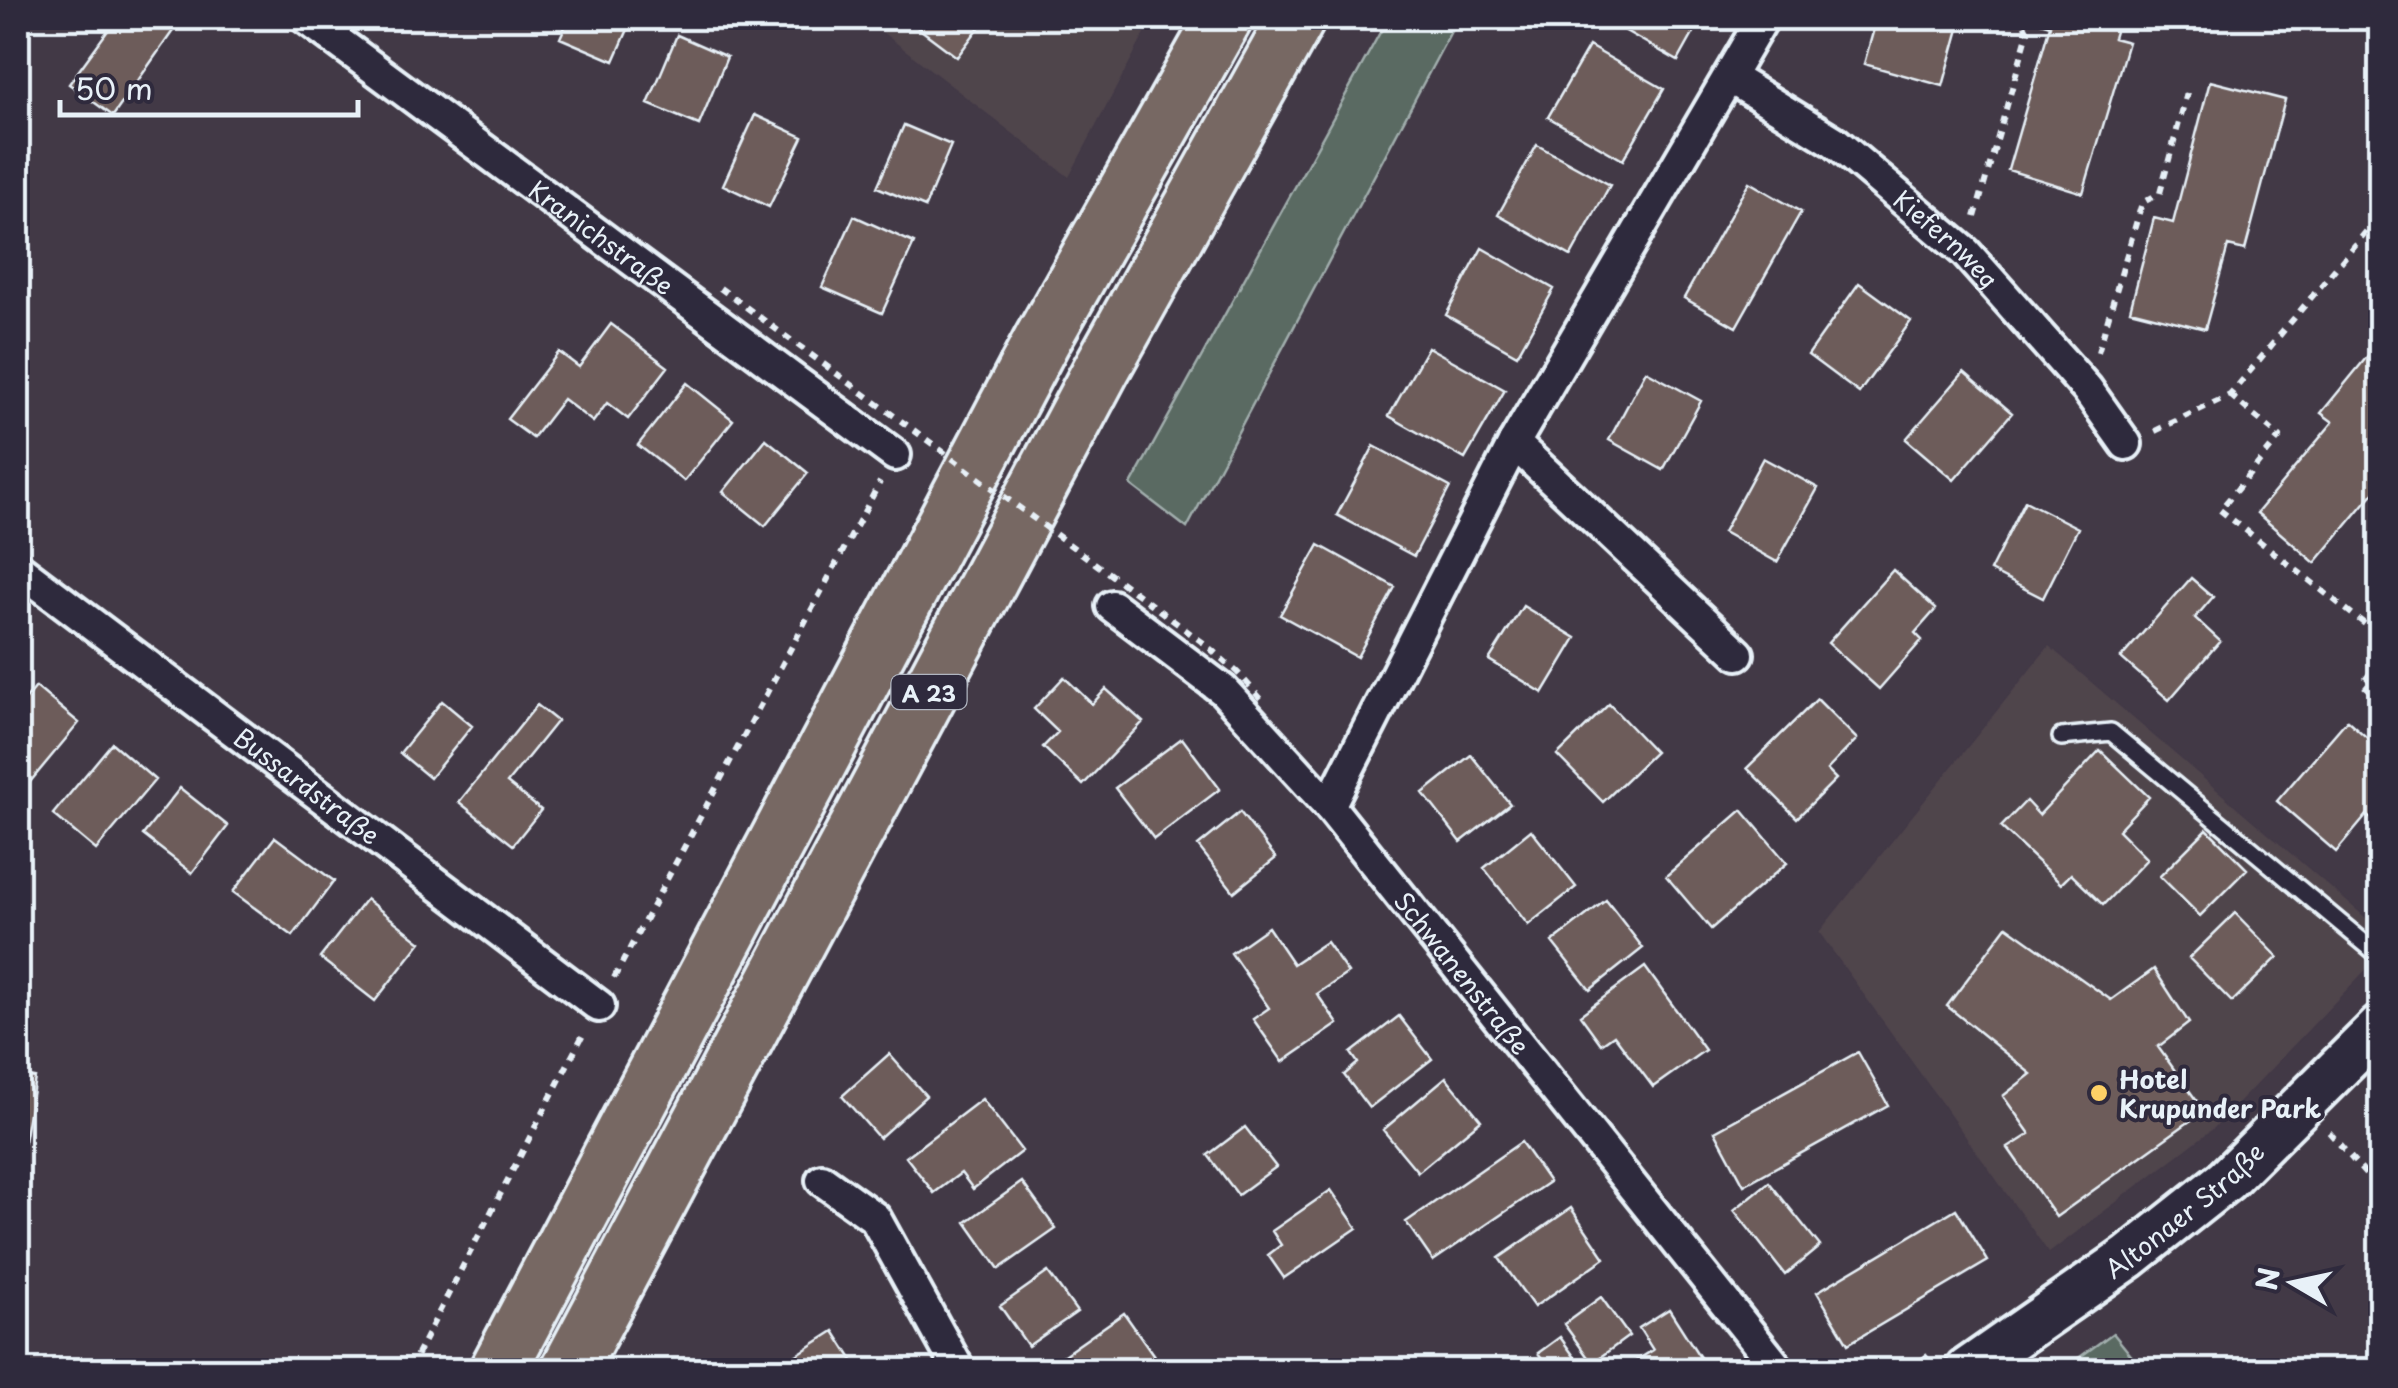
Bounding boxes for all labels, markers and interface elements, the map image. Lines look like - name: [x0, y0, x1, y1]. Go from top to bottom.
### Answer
- scale bar: [60, 55, 358, 117]
- text: 50 m: [75, 65, 153, 110]
- street label: Kranichstraße: [521, 171, 682, 304]
- street label: Kiefernweg: [1885, 181, 2008, 297]
- road number: A 23: [892, 675, 966, 709]
- street label: Bussardstraße: [226, 718, 388, 853]
- street label: Schwanenstraße: [1385, 883, 1539, 1063]
- place label: Hotel Krupunder Park: [2119, 1060, 2322, 1127]
- marker: Hotel Krupunder Park: [2088, 1082, 2110, 1104]
- street label: Altonaer Straße: [2097, 1133, 2273, 1287]
- north arrow: [2243, 1233, 2343, 1333]
- text: N: [2244, 1265, 2290, 1293]

